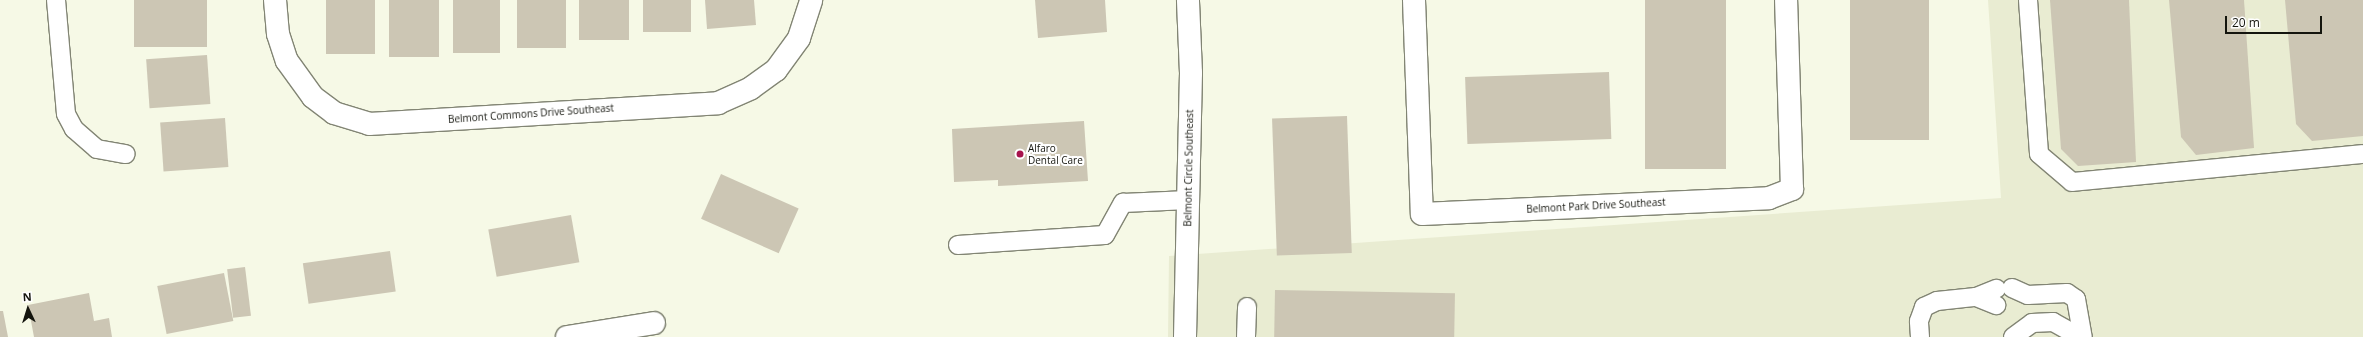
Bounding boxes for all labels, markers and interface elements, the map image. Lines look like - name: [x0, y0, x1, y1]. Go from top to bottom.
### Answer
- scale bar: [2227, 8, 2324, 34]
- text: 20 m: [2232, 14, 2260, 31]
- street label: Belmont Commons Drive Southeast: [448, 102, 614, 126]
- street label: Belmont Circle Southeast: [1182, 109, 1196, 227]
- place label: Alfaro Dental Care: [1028, 142, 1083, 166]
- marker: Alfaro Dental Care: [1015, 149, 1025, 159]
- street label: Belmont Park Drive Southeast: [1526, 196, 1666, 216]
- north arrow: [8, 289, 48, 329]
- text: N: [22, 289, 32, 304]

